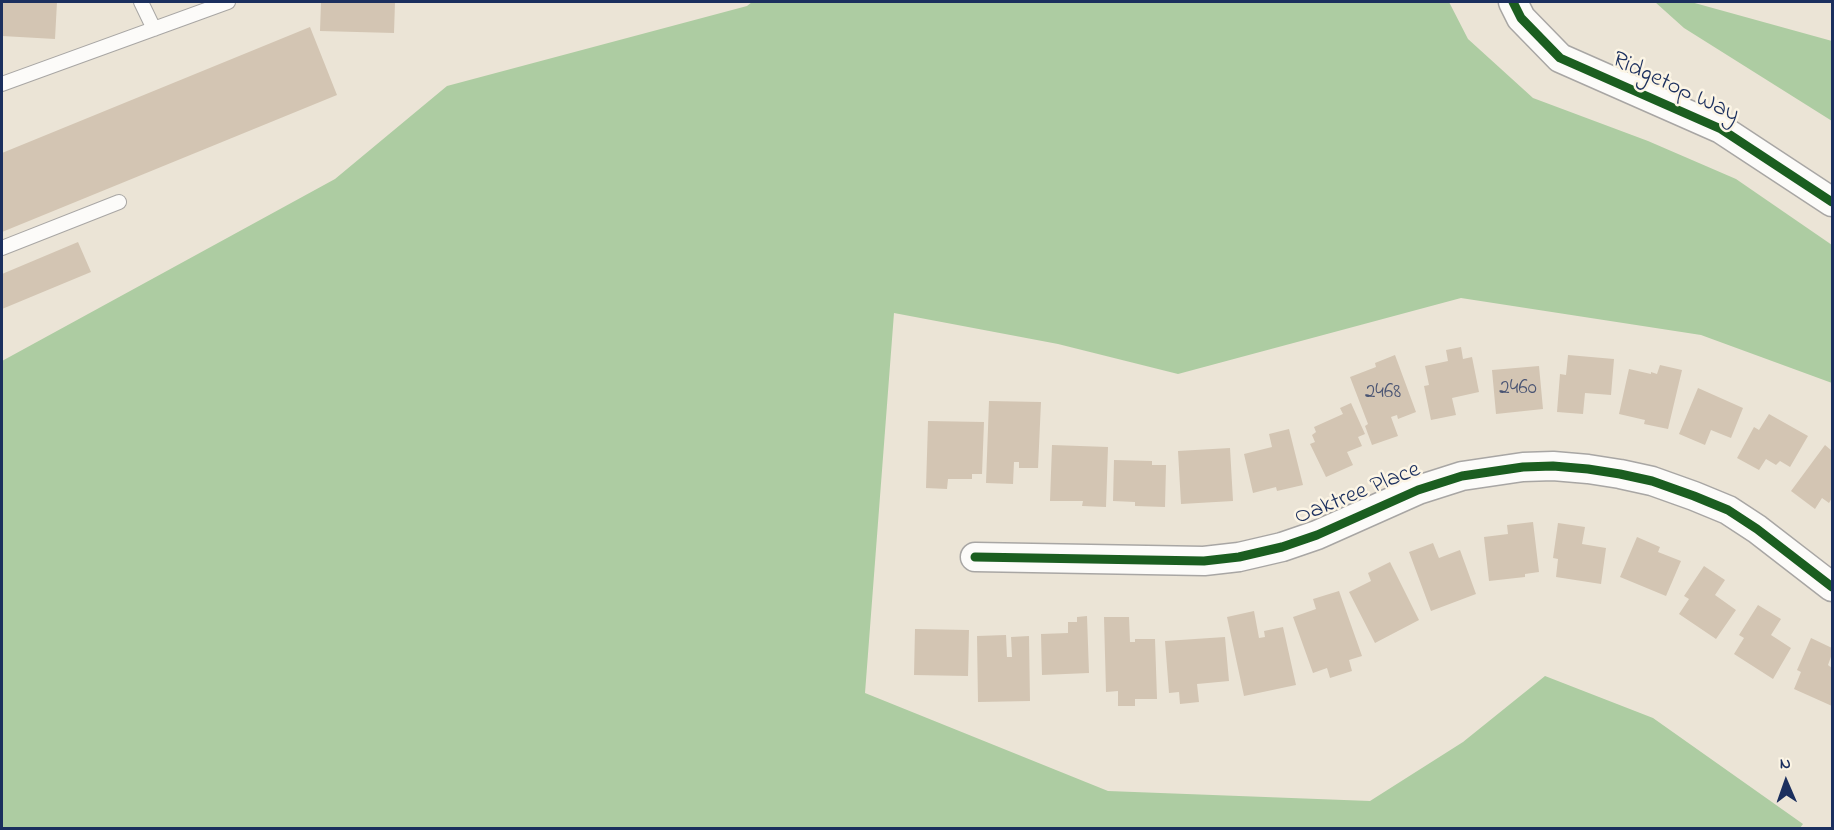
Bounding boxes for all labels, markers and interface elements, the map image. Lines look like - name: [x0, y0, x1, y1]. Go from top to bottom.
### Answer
- street label: Ridgetop Way: [1607, 47, 1743, 131]
- house number: 2460: [1499, 377, 1537, 403]
- house number: 2468: [1365, 381, 1401, 407]
- street label: Oaktree Place: [1291, 457, 1425, 533]
- north arrow: [1756, 752, 1816, 812]
- text: N: [1780, 752, 1791, 776]

